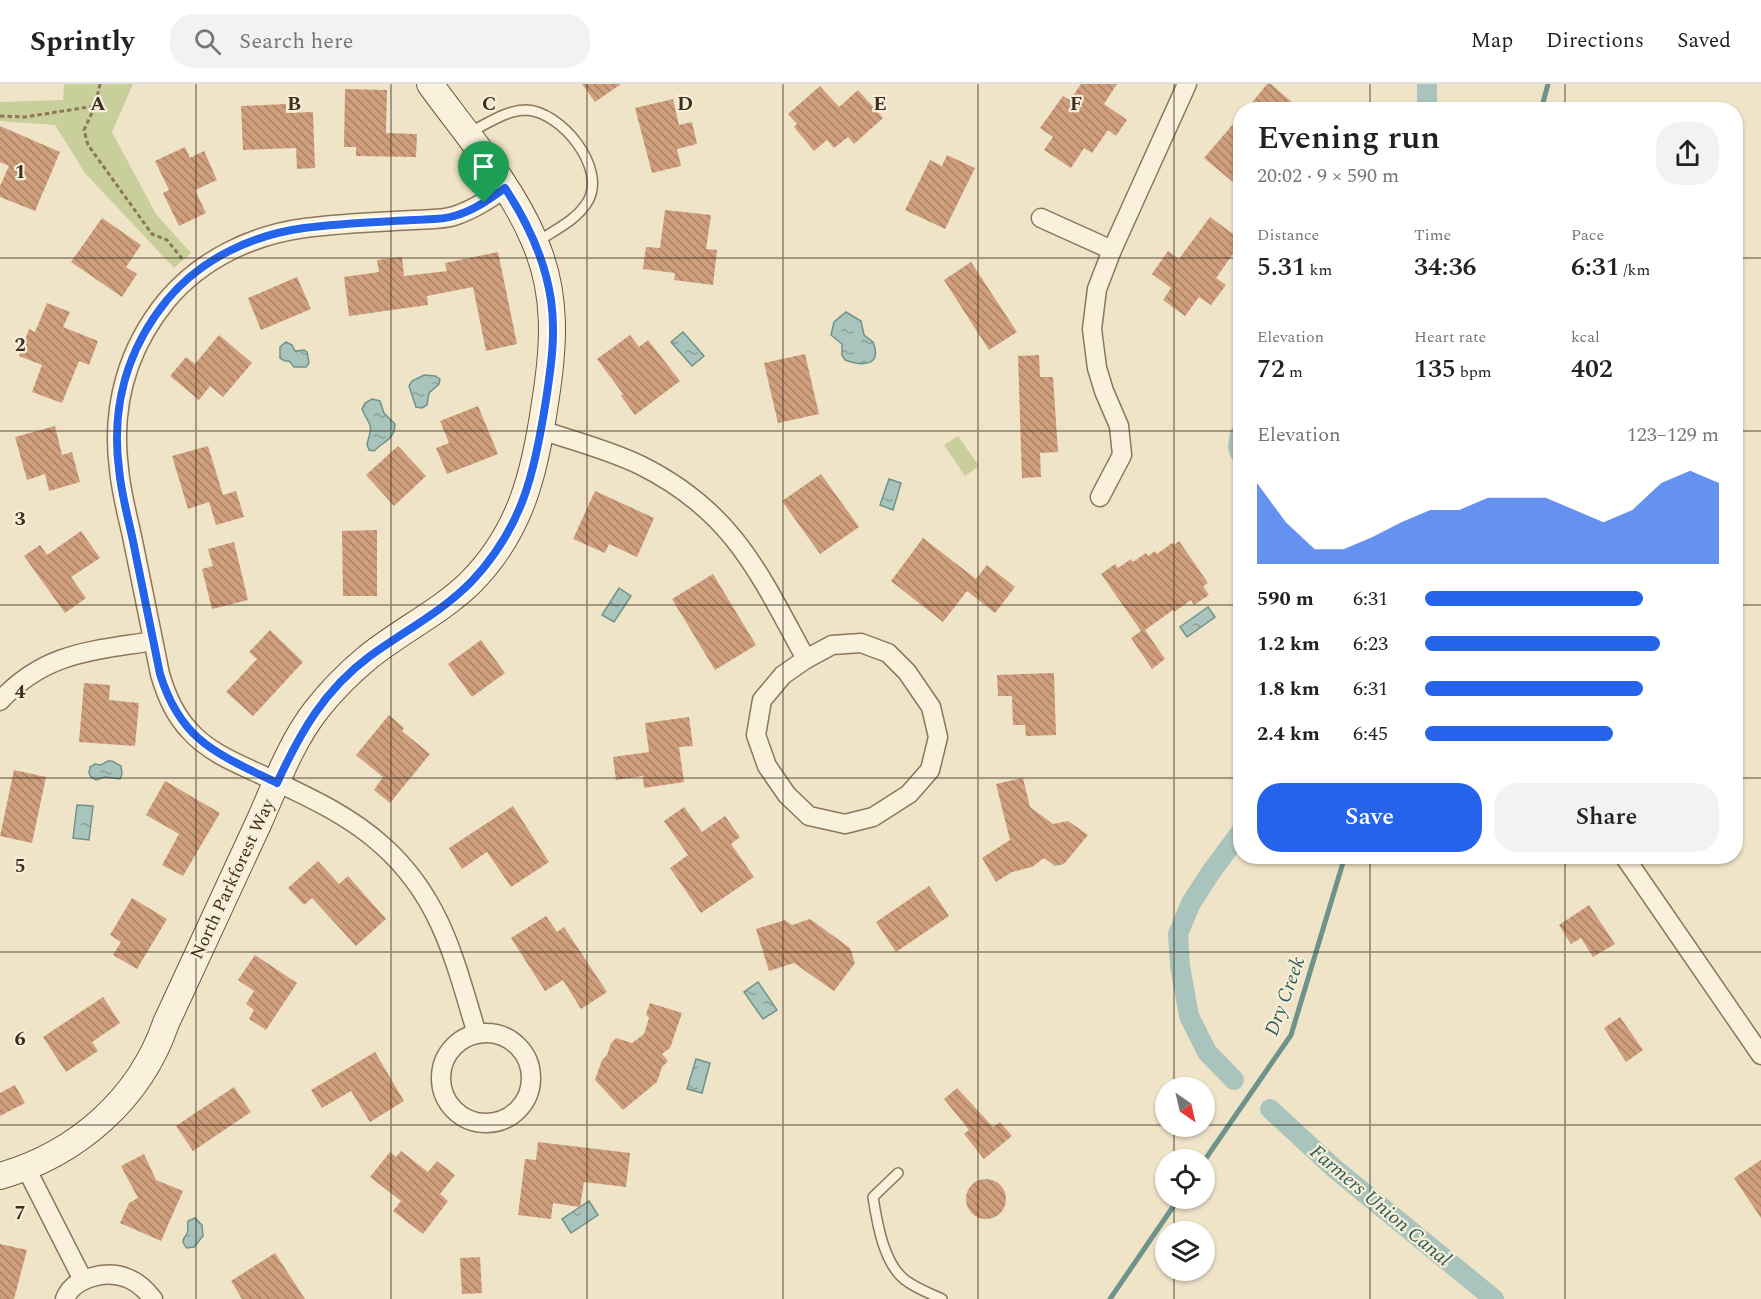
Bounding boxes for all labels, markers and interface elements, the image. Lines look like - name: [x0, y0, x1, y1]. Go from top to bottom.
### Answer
- search box: [170, 14, 590, 68]
- text: Sprintly: [30, 20, 134, 63]
- icon: search: [191, 25, 224, 58]
- text: Search here: [239, 25, 353, 58]
- text: Map: [1471, 25, 1513, 57]
- text: Directions: [1546, 25, 1644, 57]
- text: Saved: [1677, 25, 1731, 57]
- text: A: [90, 89, 106, 119]
- text: B: [287, 89, 301, 119]
- text: C: [482, 89, 496, 119]
- text: D: [677, 89, 693, 119]
- text: E: [873, 89, 887, 119]
- text: F: [1070, 89, 1082, 119]
- text: Evening run: [1257, 113, 1440, 163]
- button: share: [1656, 122, 1719, 185]
- pin: [458, 141, 509, 203]
- icon: arrive: [467, 150, 500, 183]
- text: 1: [14, 157, 26, 187]
- text: 20:02 · 9 × 590 m: [1257, 161, 1399, 191]
- text: Distance: [1257, 223, 1319, 247]
- text: Time: [1414, 223, 1451, 247]
- text: Pace: [1571, 223, 1604, 247]
- text: 5.31: [1257, 247, 1306, 287]
- text: 34:36: [1414, 247, 1477, 287]
- text: 6:31: [1571, 247, 1620, 287]
- text: km: [1306, 258, 1332, 282]
- text: /km: [1620, 258, 1650, 282]
- text: Elevation: [1257, 325, 1324, 349]
- text: Heart rate: [1414, 325, 1486, 349]
- text: kcal: [1571, 325, 1600, 349]
- text: 2: [14, 330, 26, 360]
- text: 72: [1257, 349, 1285, 389]
- text: 135: [1414, 349, 1456, 389]
- text: 402: [1571, 349, 1613, 389]
- text: m: [1285, 360, 1303, 384]
- text: bpm: [1456, 360, 1492, 384]
- text: Elevation: [1257, 420, 1341, 450]
- text: 123–129 m: [1627, 420, 1719, 450]
- text: 3: [14, 504, 26, 534]
- text: 590 m: [1257, 584, 1314, 614]
- text: 6:31: [1353, 584, 1388, 614]
- text: 1.2 km: [1257, 629, 1320, 659]
- text: 6:23: [1353, 629, 1388, 659]
- text: 1.8 km: [1257, 674, 1320, 704]
- text: 6:31: [1353, 674, 1388, 704]
- text: 4: [14, 677, 26, 707]
- text: 2.4 km: [1257, 719, 1320, 749]
- text: 6:45: [1353, 719, 1388, 749]
- button: Save: [1257, 783, 1482, 852]
- button: Share: [1494, 783, 1719, 852]
- street label: North Parkforest Way: [183, 793, 282, 964]
- text: 5: [14, 851, 26, 881]
- water label: Dry Creek: [1257, 952, 1313, 1040]
- text: 6: [14, 1024, 26, 1054]
- north arrow: [1155, 1077, 1215, 1137]
- map controls: [1155, 1077, 1215, 1281]
- water label: Farmers Union Canal: [1303, 1137, 1458, 1274]
- button: locate: [1155, 1149, 1215, 1209]
- text: 7: [14, 1198, 26, 1228]
- button: layers: [1155, 1221, 1215, 1281]

